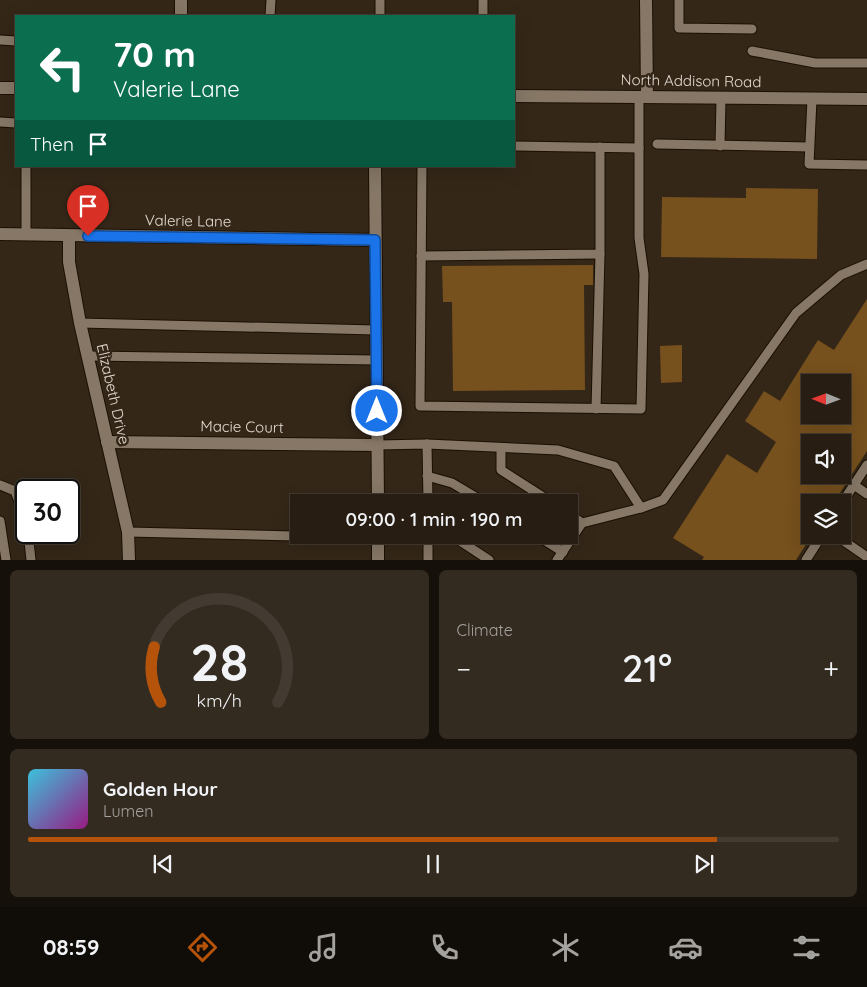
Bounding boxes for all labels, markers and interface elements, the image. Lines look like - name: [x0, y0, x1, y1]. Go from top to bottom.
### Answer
- text: 70 m: [113, 32, 196, 76]
- icon: left: [30, 35, 95, 100]
- street label: North Addison Road: [621, 70, 761, 91]
- text: Valerie Lane: [113, 75, 240, 103]
- icon: arrive: [84, 130, 112, 158]
- text: Then: [30, 132, 74, 156]
- pin: [67, 185, 109, 236]
- icon: arrive: [74, 192, 102, 220]
- street label: Valerie Lane: [145, 210, 231, 231]
- street label: Elizabeth Drive: [93, 342, 134, 446]
- north arrow: [801, 374, 851, 424]
- map controls: [801, 374, 851, 544]
- position arrow: [350, 384, 402, 436]
- street label: Macie Court: [200, 416, 284, 437]
- button: sound: [801, 434, 851, 484]
- speed limit sign: 30: [15, 479, 80, 544]
- button: layers: [801, 494, 851, 544]
- text: 09:00 · 1 min · 190 m: [345, 507, 523, 531]
- text: Climate: [457, 620, 513, 640]
- text: 28: [190, 629, 248, 694]
- text: 21°: [622, 644, 672, 692]
- text: −: [457, 651, 471, 686]
- text: +: [823, 651, 839, 686]
- text: km/h: [197, 689, 242, 711]
- text: Golden Hour: [103, 777, 218, 801]
- text: Lumen: [103, 801, 154, 821]
- icon: previous: [149, 850, 177, 878]
- icon: pause: [419, 850, 447, 878]
- icon: next: [690, 850, 718, 878]
- icon: directions: [185, 930, 220, 965]
- icon: music: [306, 930, 341, 965]
- icon: phone: [427, 930, 462, 965]
- icon: climate: [548, 930, 583, 965]
- icon: car: [668, 930, 703, 965]
- icon: filters: [789, 930, 824, 965]
- text: 08:59: [43, 933, 100, 961]

